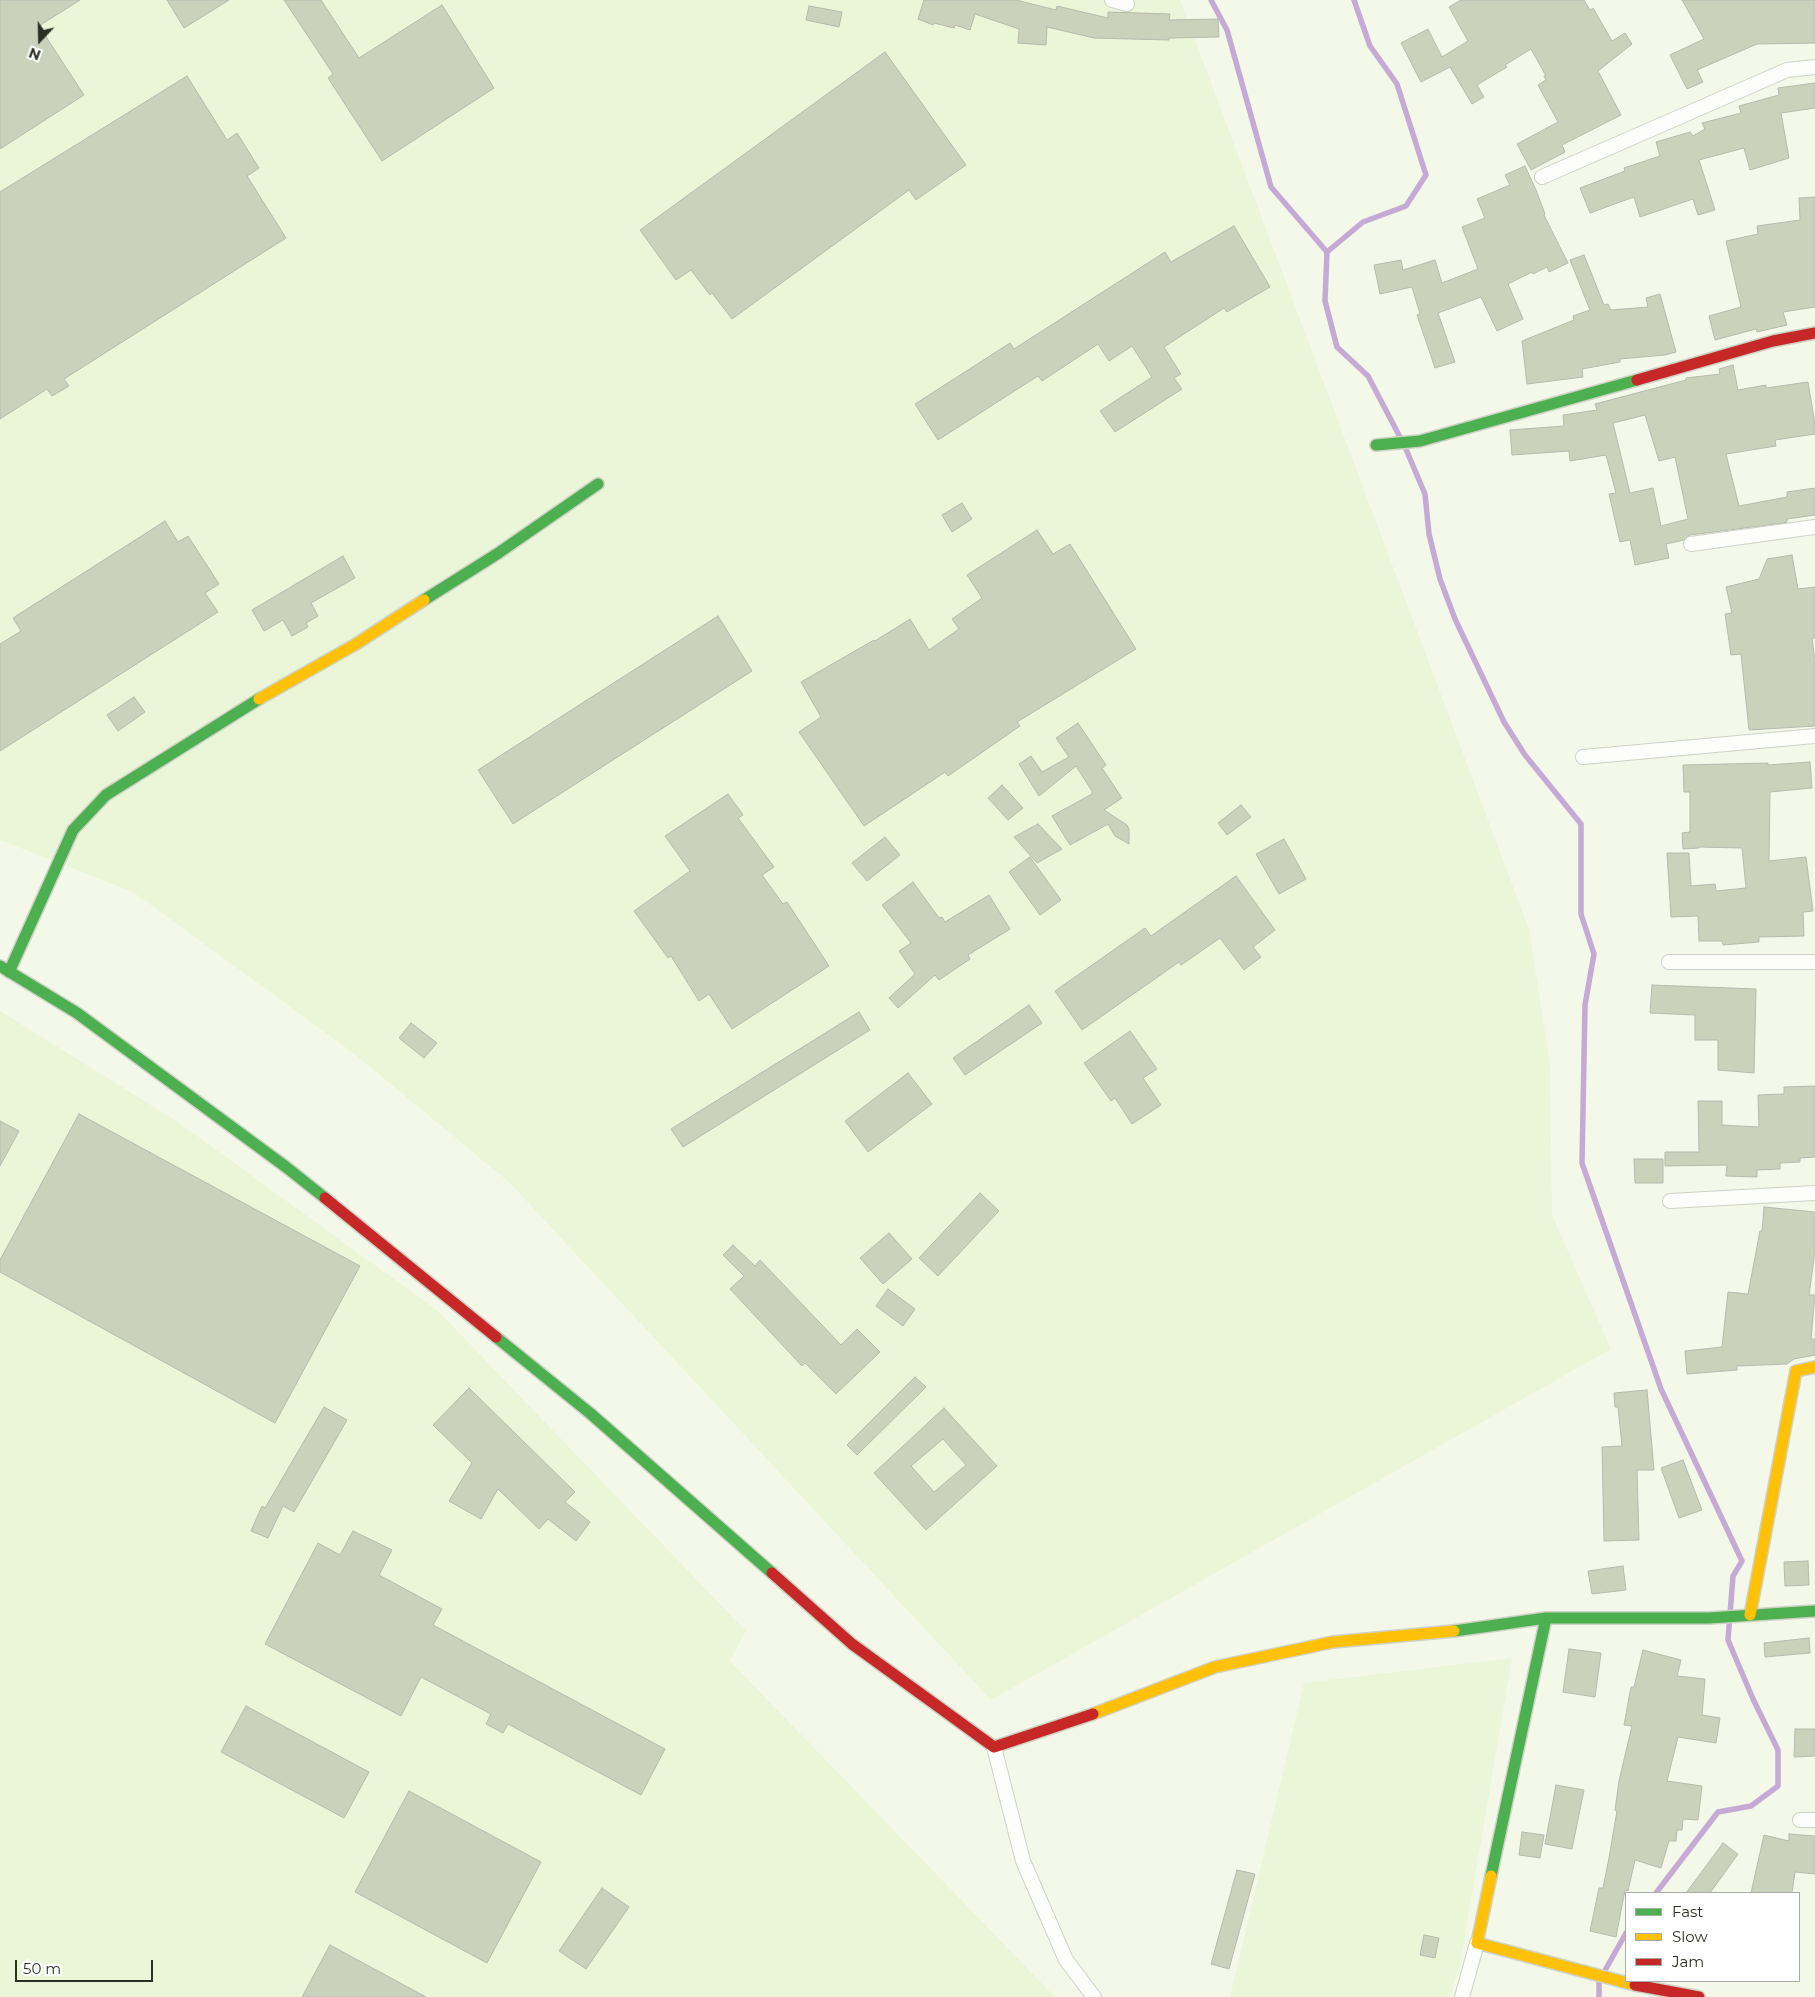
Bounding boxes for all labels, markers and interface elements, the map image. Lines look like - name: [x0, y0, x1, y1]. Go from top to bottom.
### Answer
- north arrow: [15, 15, 65, 65]
- text: N: [26, 44, 43, 64]
- legend: [1625, 1892, 1800, 1982]
- text: Fast: [1672, 1902, 1703, 1921]
- text: Slow: [1672, 1927, 1708, 1946]
- scale bar: [18, 1950, 155, 1982]
- text: Jam: [1672, 1952, 1704, 1971]
- text: 50 m: [23, 1959, 61, 1978]

